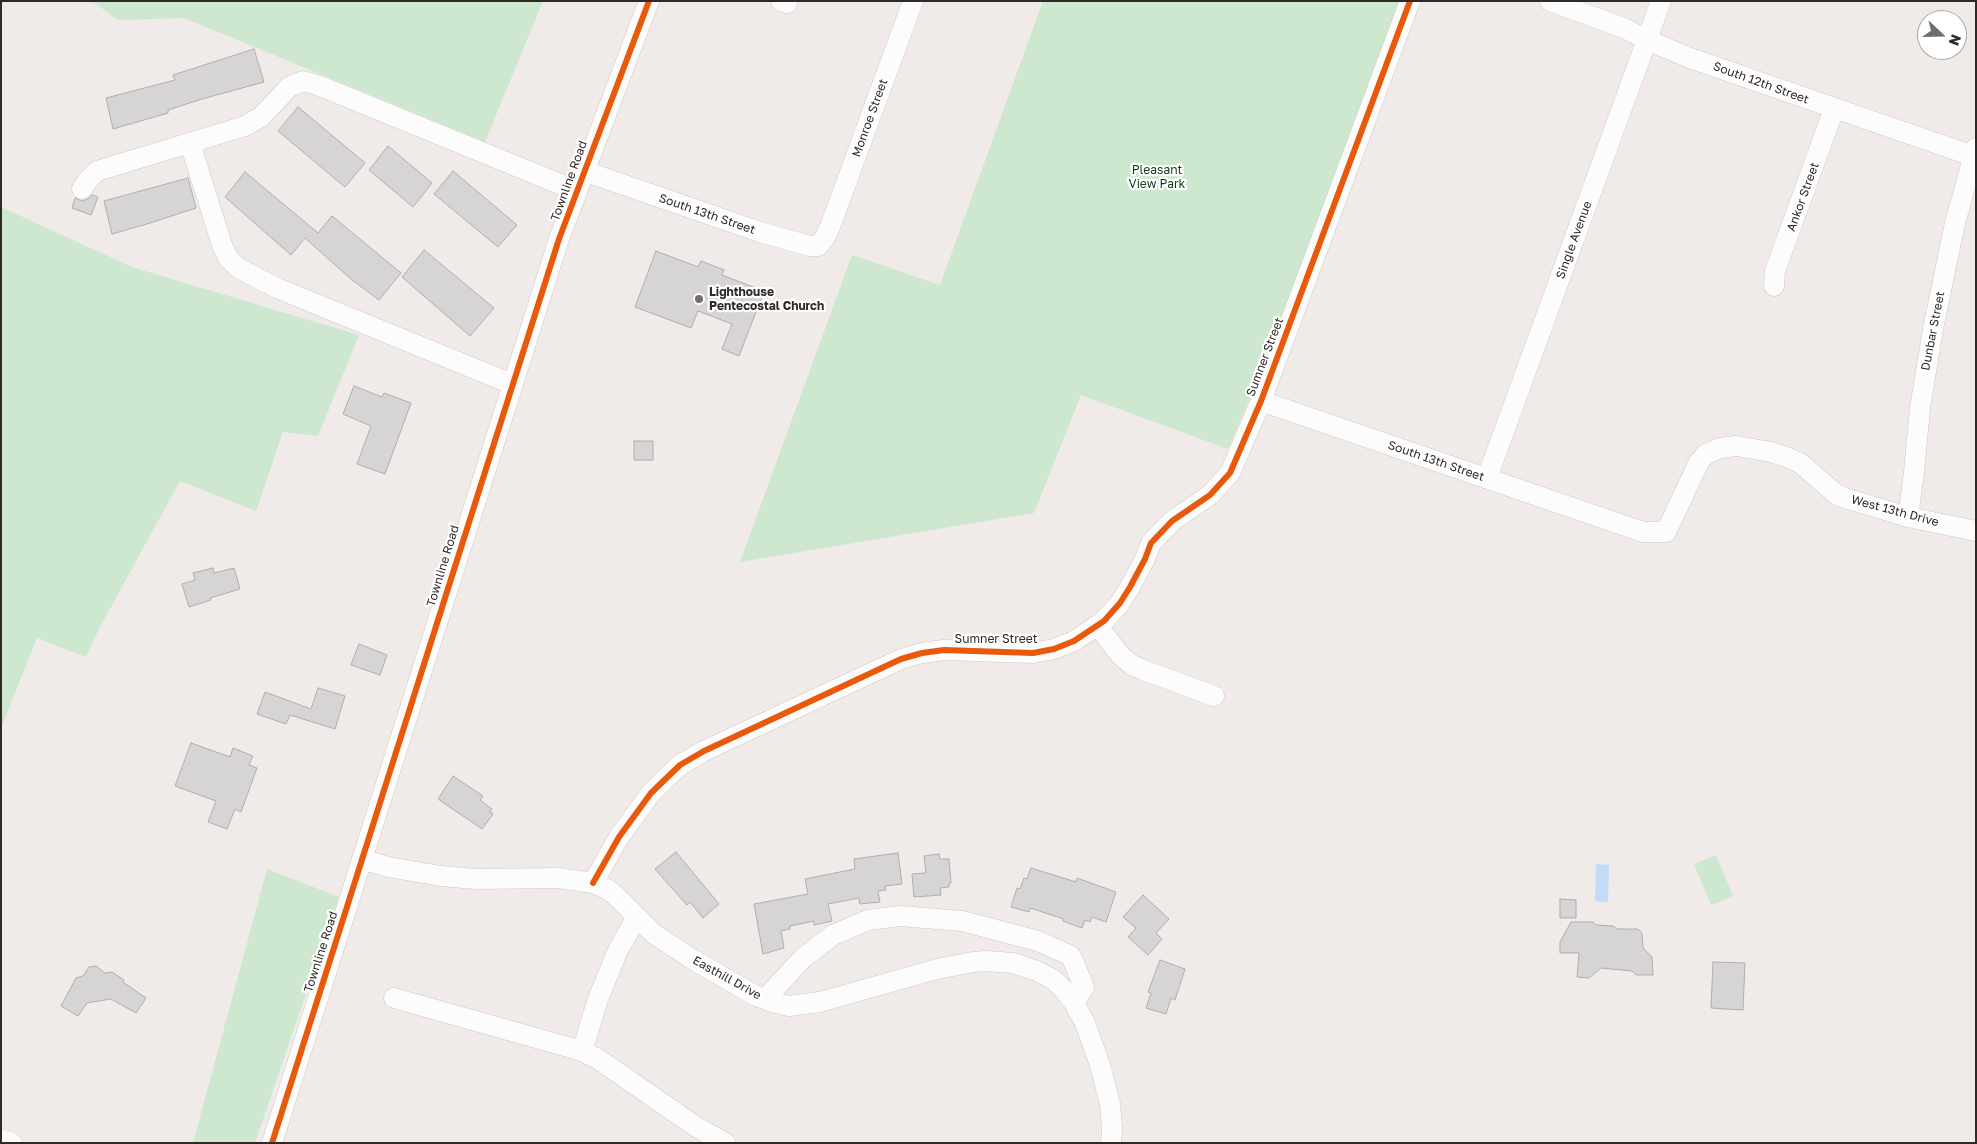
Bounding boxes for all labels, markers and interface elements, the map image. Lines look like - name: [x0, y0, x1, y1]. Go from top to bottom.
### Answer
- north arrow: [1917, 10, 1967, 60]
- text: N: [1946, 32, 1965, 48]
- street label: South 12th Street: [1711, 59, 1811, 107]
- street label: Monroe Street: [849, 77, 891, 159]
- street label: Townline Road: [548, 139, 590, 223]
- street label: Ankor Street: [1784, 161, 1822, 233]
- park label: Pleasant View Park: [1129, 163, 1185, 191]
- street label: South 13th Street: [657, 191, 757, 237]
- street label: Single Avenue: [1553, 199, 1595, 281]
- place label: Lighthouse Pentecostal Church: [709, 285, 824, 313]
- street label: Dunbar Street: [1918, 290, 1948, 372]
- marker: Lighthouse Pentecostal Church: [693, 293, 705, 305]
- street label: Sumner Street: [1243, 316, 1287, 398]
- street label: South 13th Street: [1386, 438, 1486, 484]
- street label: West 13th Drive: [1850, 492, 1940, 530]
- street label: Townline Road: [424, 524, 462, 608]
- street label: Sumner Street: [954, 632, 1038, 646]
- street label: Townline Road: [301, 910, 341, 994]
- street label: Easthill Drive: [690, 953, 764, 1003]

